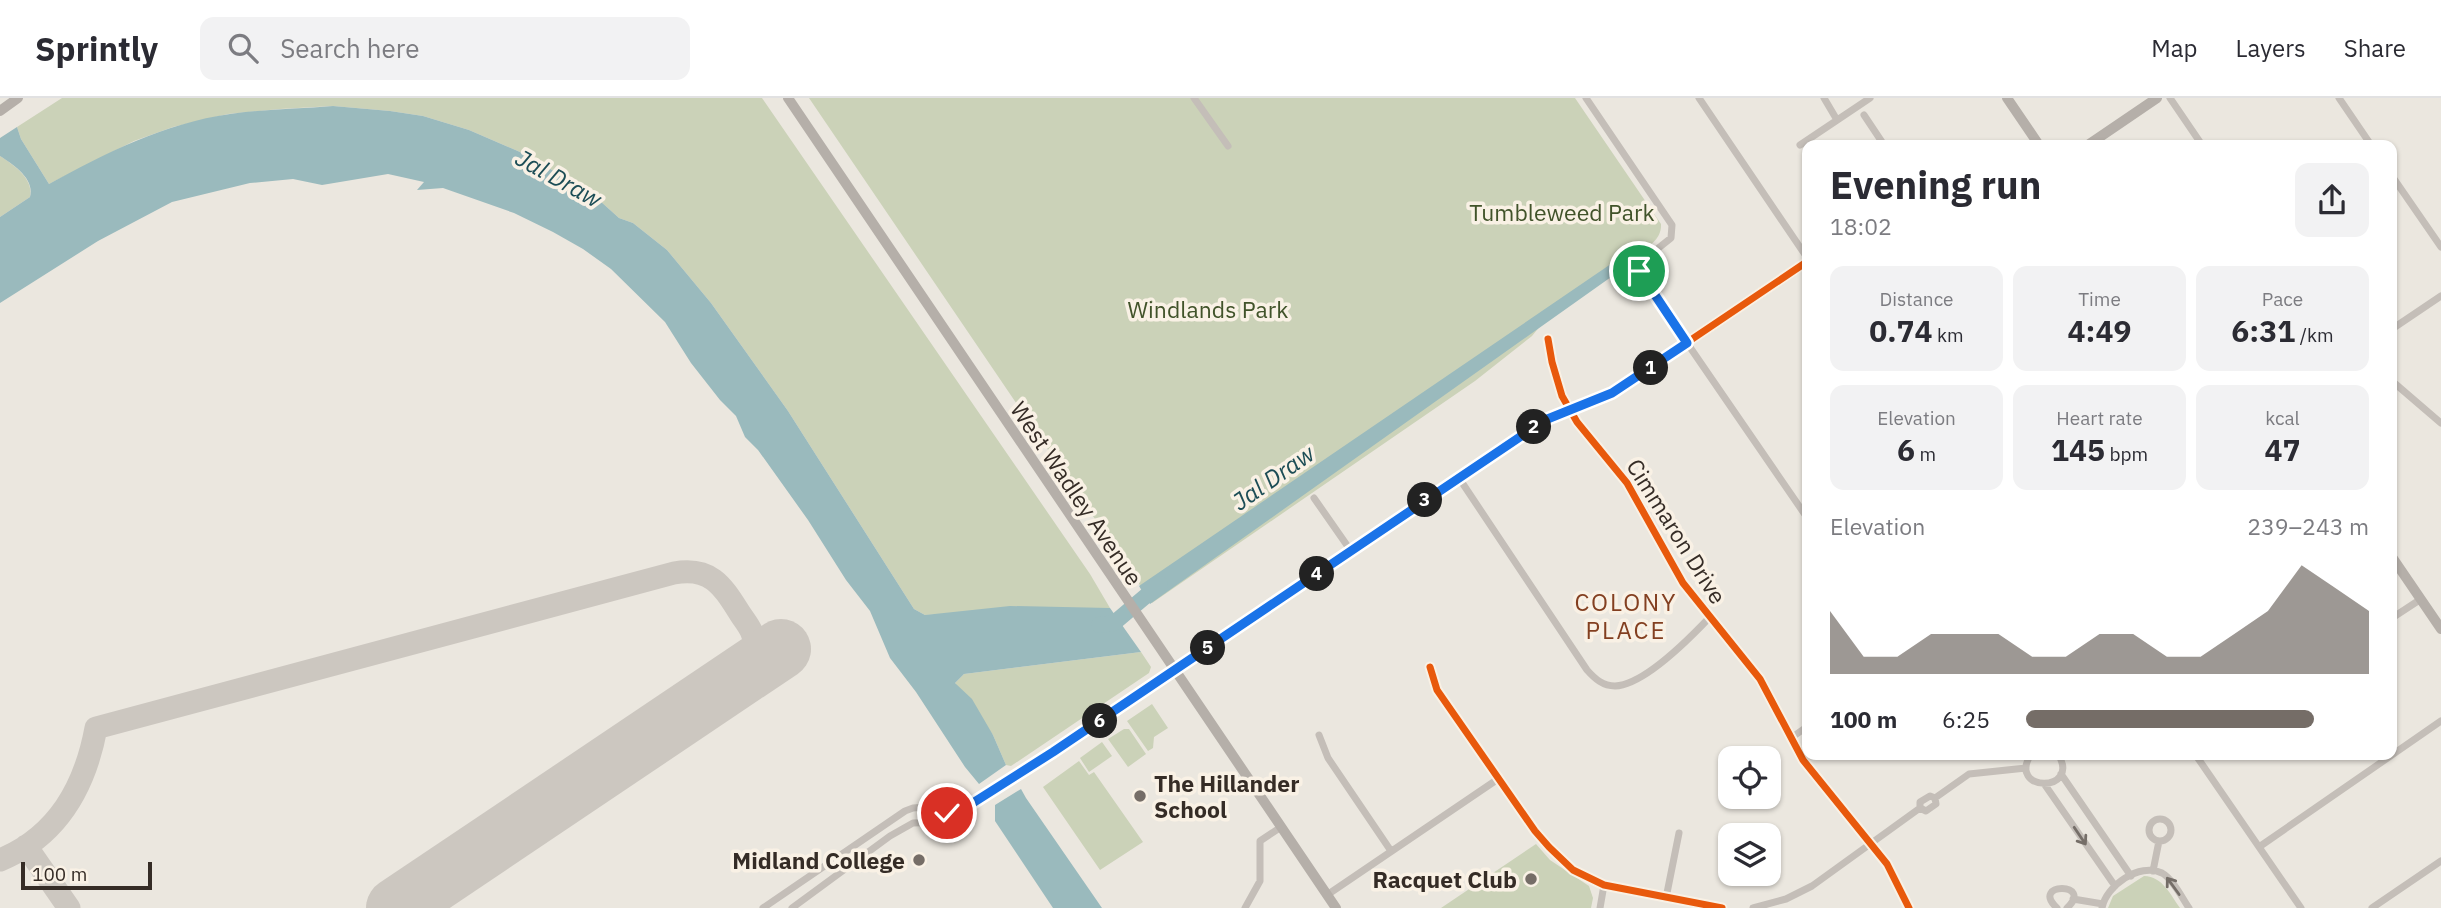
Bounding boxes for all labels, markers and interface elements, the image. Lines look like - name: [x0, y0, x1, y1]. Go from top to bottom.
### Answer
- search box: [200, 17, 690, 80]
- text: Sprintly: [35, 27, 158, 70]
- icon: search: [224, 29, 262, 67]
- text: Search here: [280, 31, 420, 65]
- text: Map: [2151, 32, 2198, 64]
- text: Layers: [2236, 32, 2306, 64]
- text: Share: [2344, 32, 2406, 64]
- water label: Jal Draw: [510, 141, 609, 215]
- text: Evening run: [1830, 160, 2041, 209]
- button: share: [2295, 163, 2369, 237]
- park label: Tumbleweed Park: [1469, 197, 1655, 227]
- text: 18:02: [1830, 211, 1892, 241]
- pin: [1609, 241, 1669, 301]
- icon: arrive: [1620, 252, 1658, 290]
- text: Distance: [1879, 287, 1954, 311]
- text: Time: [2078, 287, 2121, 311]
- text: Pace: [2262, 287, 2303, 311]
- park label: Windlands Park: [1128, 294, 1288, 324]
- text: 0.74: [1869, 311, 1933, 350]
- text: 4:49: [2068, 311, 2131, 350]
- text: 6:31: [2231, 311, 2295, 350]
- text: km: [1933, 323, 1964, 347]
- text: /km: [2295, 323, 2334, 347]
- pin: 1: [1634, 350, 1668, 386]
- text: 1: [1645, 355, 1656, 379]
- street label: West Wadley Avenue: [1004, 395, 1150, 591]
- text: Elevation: [1877, 406, 1956, 430]
- text: Heart rate: [2056, 406, 2143, 430]
- text: kcal: [2265, 406, 2300, 430]
- pin: 2: [1516, 410, 1552, 444]
- text: 2: [1528, 414, 1539, 438]
- text: 6: [1897, 430, 1915, 469]
- text: 145: [2051, 430, 2105, 469]
- text: 47: [2265, 430, 2301, 469]
- water label: Jal Draw: [1225, 436, 1322, 517]
- text: m: [1915, 442, 1936, 466]
- text: bpm: [2105, 442, 2148, 466]
- street label: Cimmaron Drive: [1620, 453, 1734, 609]
- pin: 3: [1408, 482, 1442, 518]
- text: 3: [1419, 487, 1430, 511]
- text: Elevation: [1830, 511, 1925, 541]
- text: 239–243 m: [2247, 511, 2369, 541]
- pin: 4: [1300, 556, 1334, 592]
- text: 4: [1311, 561, 1322, 585]
- district label: COLONY PLACE: [1574, 586, 1678, 646]
- pin: 5: [1190, 630, 1226, 666]
- text: 5: [1202, 635, 1213, 659]
- pin: 6: [1082, 704, 1118, 738]
- text: 100 m: [1830, 704, 1897, 734]
- text: 6:25: [1942, 704, 1990, 734]
- text: 6: [1094, 708, 1105, 732]
- map controls: [1718, 746, 1781, 886]
- button: locate: [1718, 746, 1781, 809]
- place label: The Hillander School: [1154, 768, 1299, 824]
- pin: [917, 783, 977, 843]
- marker: The Hillander School: [1132, 788, 1148, 804]
- icon: check: [928, 794, 966, 832]
- button: layers: [1718, 823, 1781, 886]
- one-way arrow: [2073, 825, 2087, 845]
- place label: Midland College: [732, 845, 905, 875]
- marker: Midland College: [911, 852, 927, 868]
- scale bar: [21, 859, 152, 891]
- text: 100 m: [32, 862, 87, 886]
- place label: Racquet Club: [1372, 864, 1517, 894]
- marker: Racquet Club: [1523, 871, 1539, 887]
- one-way arrow: [2166, 877, 2180, 896]

